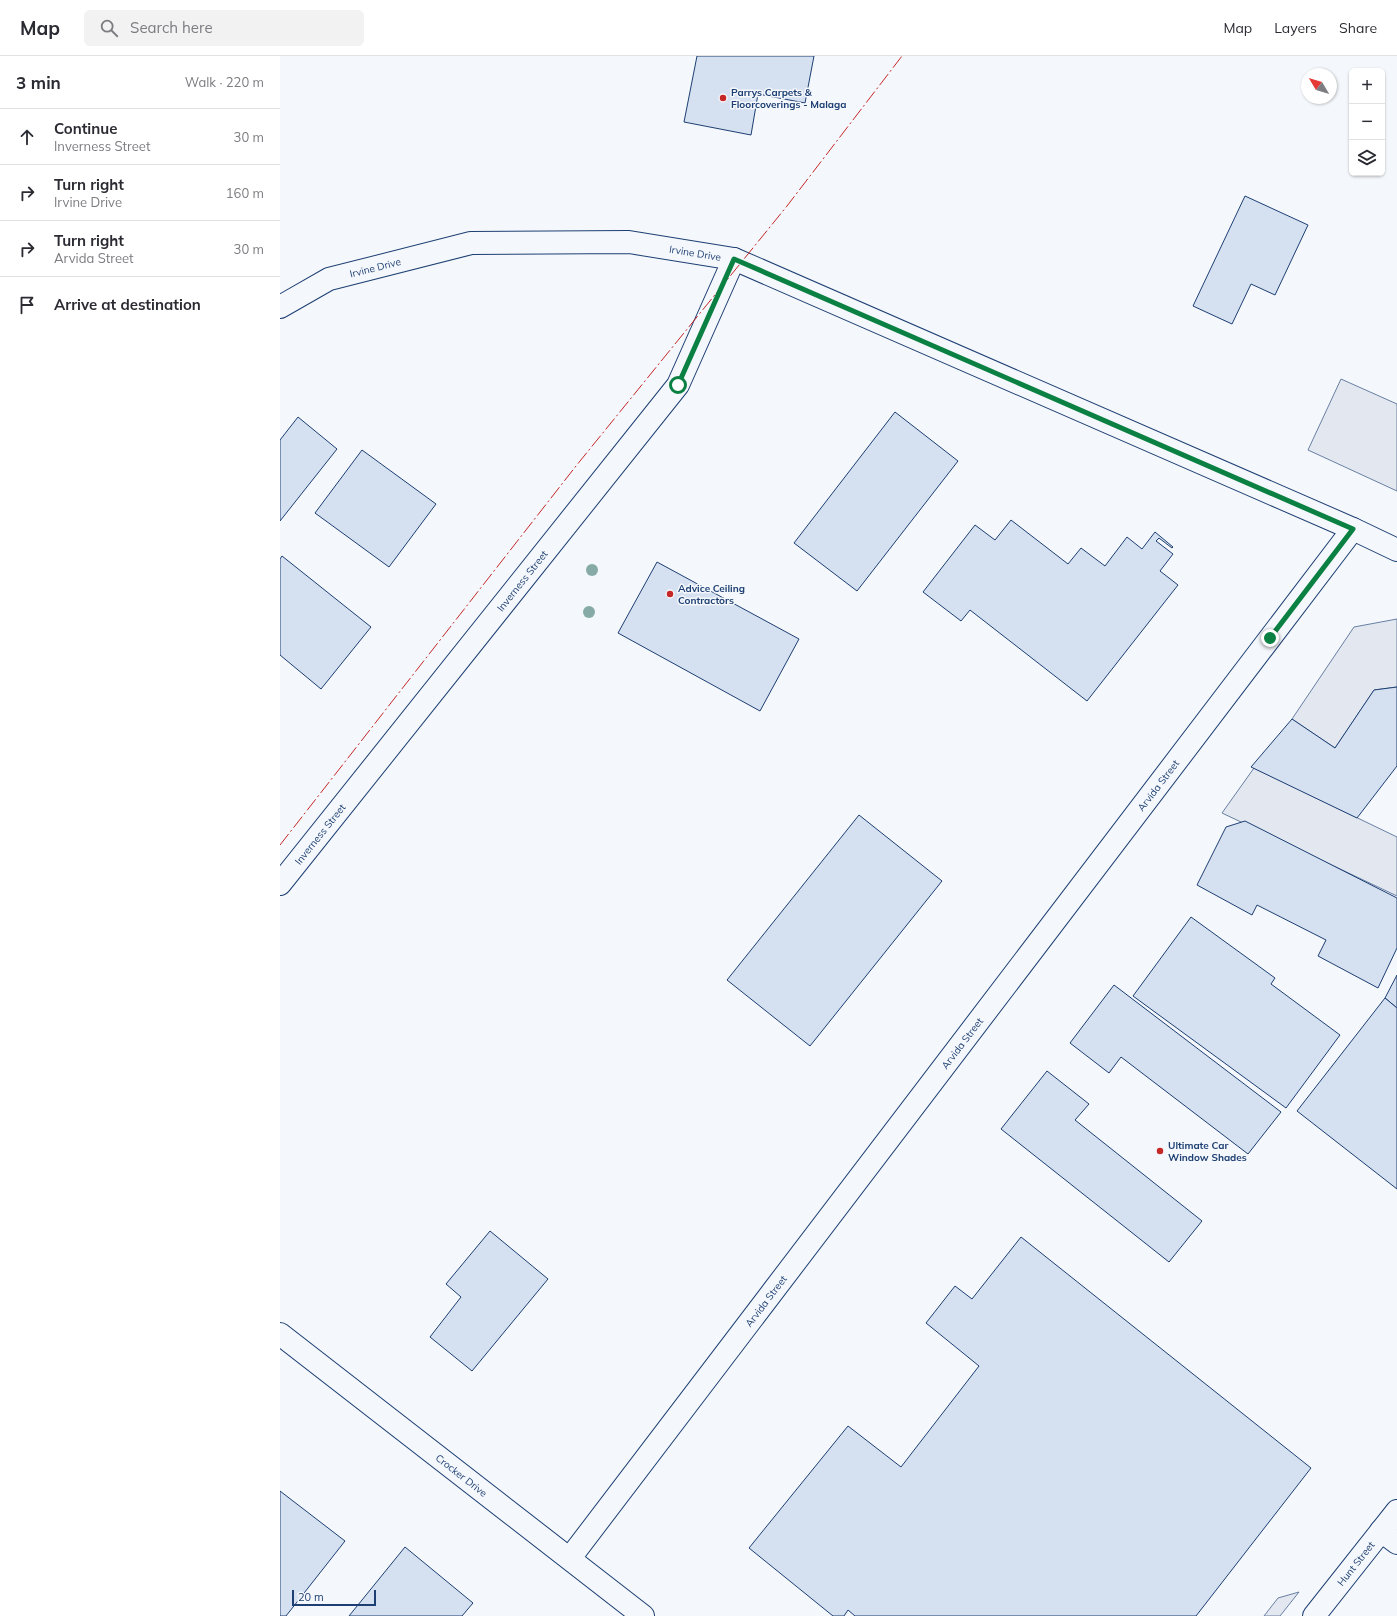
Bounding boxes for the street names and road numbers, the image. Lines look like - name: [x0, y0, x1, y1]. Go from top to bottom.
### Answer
- street label: Irvine Drive: [668, 243, 722, 264]
- street label: Irvine Drive: [348, 255, 402, 281]
- street label: Inverness Street: [494, 547, 551, 614]
- street label: Arvida Street: [1135, 757, 1182, 814]
- street label: Inverness Street: [292, 801, 349, 867]
- street label: Arvida Street: [938, 1015, 986, 1072]
- street label: Arvida Street: [742, 1273, 790, 1330]
- street label: Crocker Drive: [433, 1451, 490, 1500]
- street label: Hunt Street: [1334, 1538, 1378, 1589]

